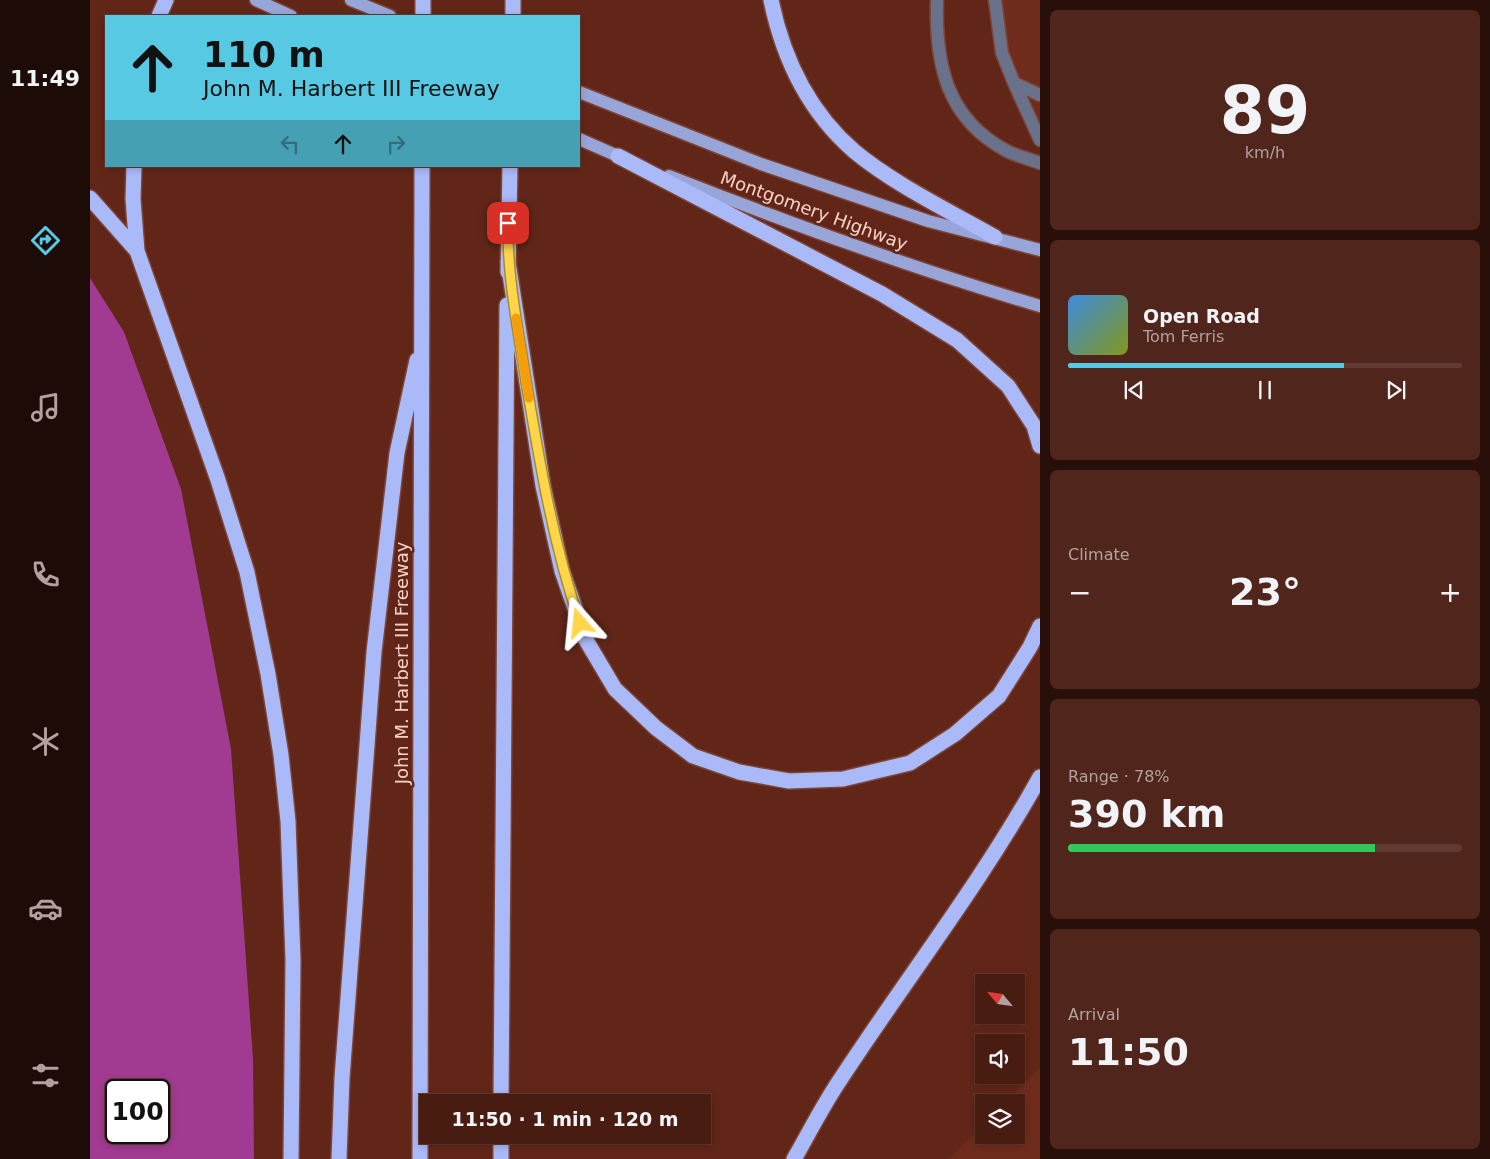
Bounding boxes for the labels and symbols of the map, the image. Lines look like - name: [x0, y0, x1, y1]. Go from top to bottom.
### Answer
- street label: Montgomery Highway: [718, 167, 911, 254]
- pin: [487, 202, 529, 244]
- street label: John M. Harbert III Freeway: [391, 541, 412, 785]
- position arrow: [553, 596, 605, 648]
- north arrow: [975, 974, 1025, 1024]
- speed limit sign: 100: [105, 1079, 170, 1144]

